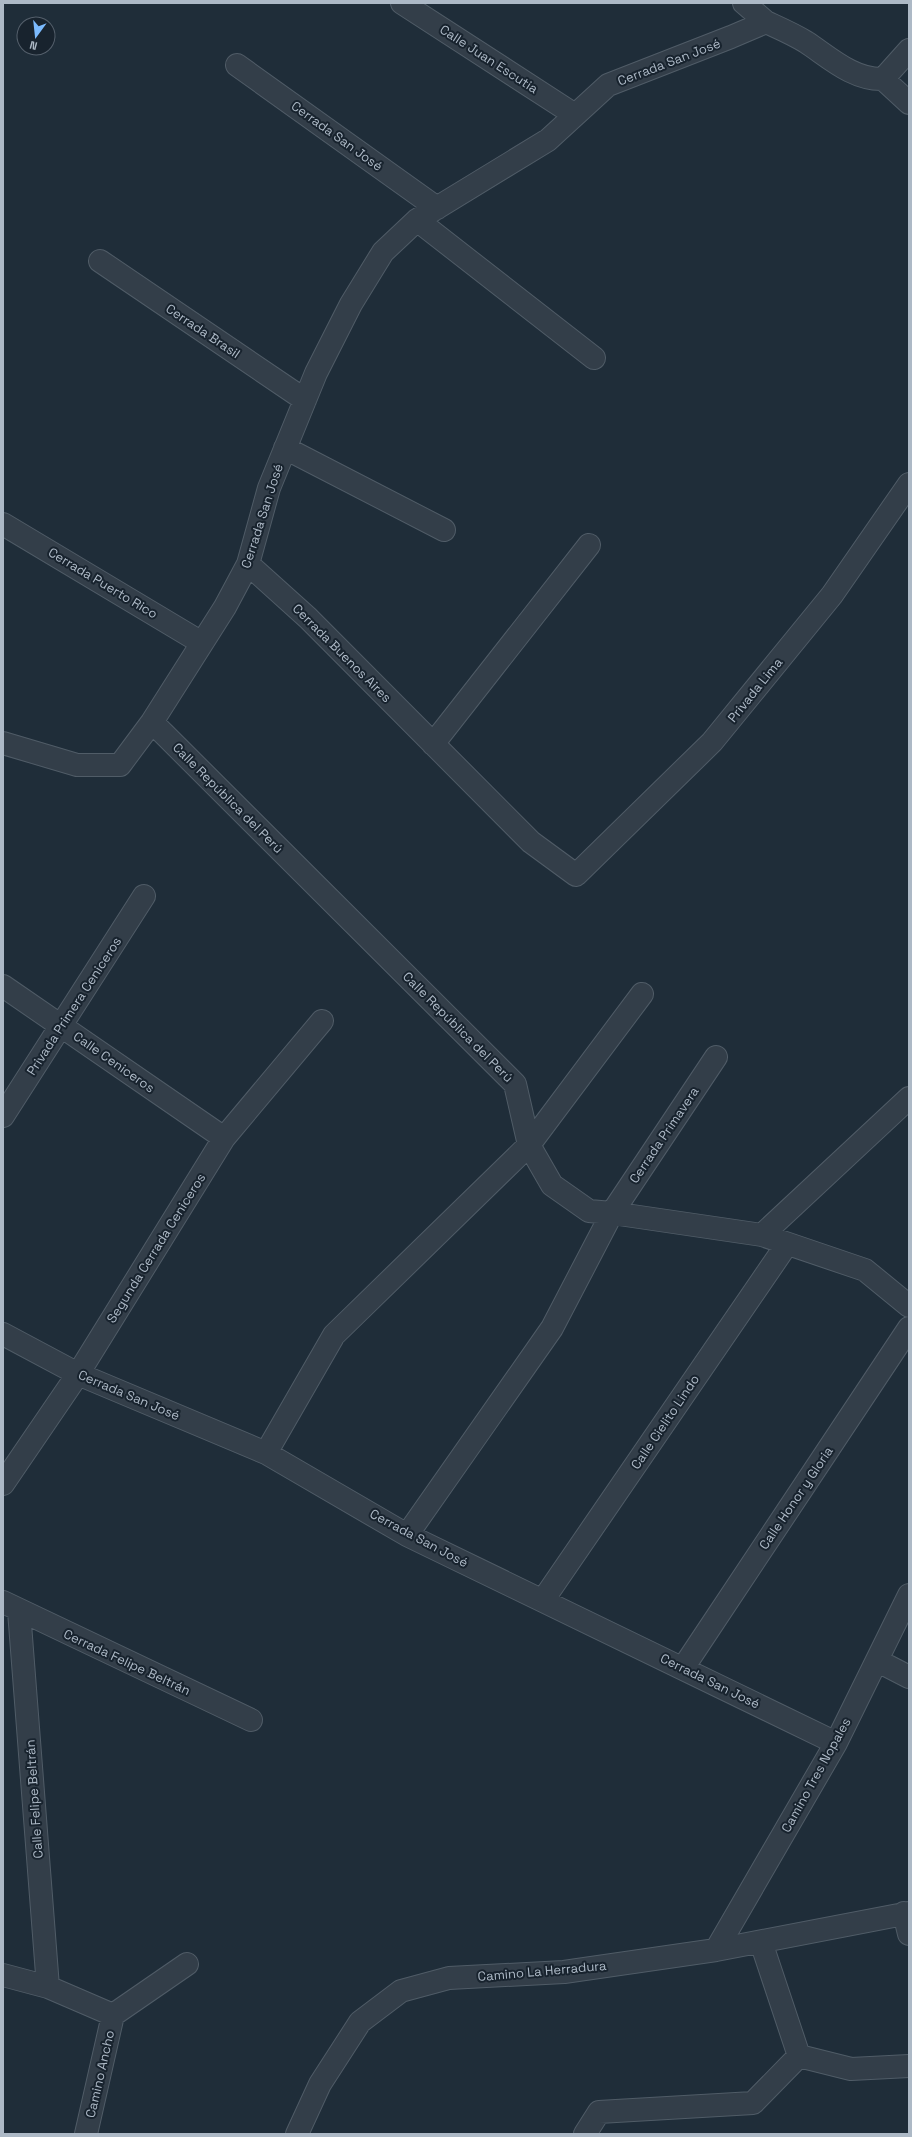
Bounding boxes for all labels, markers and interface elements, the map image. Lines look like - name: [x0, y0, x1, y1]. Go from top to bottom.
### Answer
- north arrow: [16, 16, 56, 56]
- street label: Calle Juan Escutia: [437, 21, 542, 97]
- street label: Cerrada San José: [615, 35, 723, 89]
- text: N: [28, 38, 39, 53]
- street label: Cerrada San José: [288, 97, 386, 175]
- street label: Cerrada Brasil: [163, 300, 243, 362]
- street label: Cerrada San José: [237, 462, 287, 570]
- street label: Cerrada Puerto Rico: [45, 544, 161, 622]
- street label: Cerrada Buenos Aires: [289, 600, 395, 706]
- street label: Privada Lima: [724, 654, 787, 726]
- street label: Calle República del Perú: [169, 739, 287, 857]
- street label: Privada Primera Ceniceros: [23, 933, 125, 1078]
- street label: Calle República del Perú: [399, 968, 517, 1086]
- street label: Calle Ceniceros: [70, 1028, 158, 1096]
- street label: Cerrada Primavera: [625, 1083, 703, 1187]
- street label: Segunda Cerrada Ceniceros: [103, 1170, 209, 1326]
- street label: Cerrada San José: [76, 1366, 182, 1424]
- street label: Calle Cielito Lindo: [627, 1371, 703, 1473]
- street label: Calle Honor y Gloria: [755, 1443, 837, 1553]
- street label: Cerrada San José: [367, 1505, 471, 1571]
- street label: Cerrada Felipe Beltrán: [61, 1625, 193, 1699]
- street label: Cerrada San José: [657, 1650, 763, 1712]
- street label: Camino Tres Nopales: [777, 1714, 855, 1835]
- street label: Calle Felipe Beltrán: [21, 1739, 47, 1859]
- street label: Camino La Herradura: [477, 1957, 608, 1985]
- street label: Camino Ancho: [82, 2029, 118, 2119]

